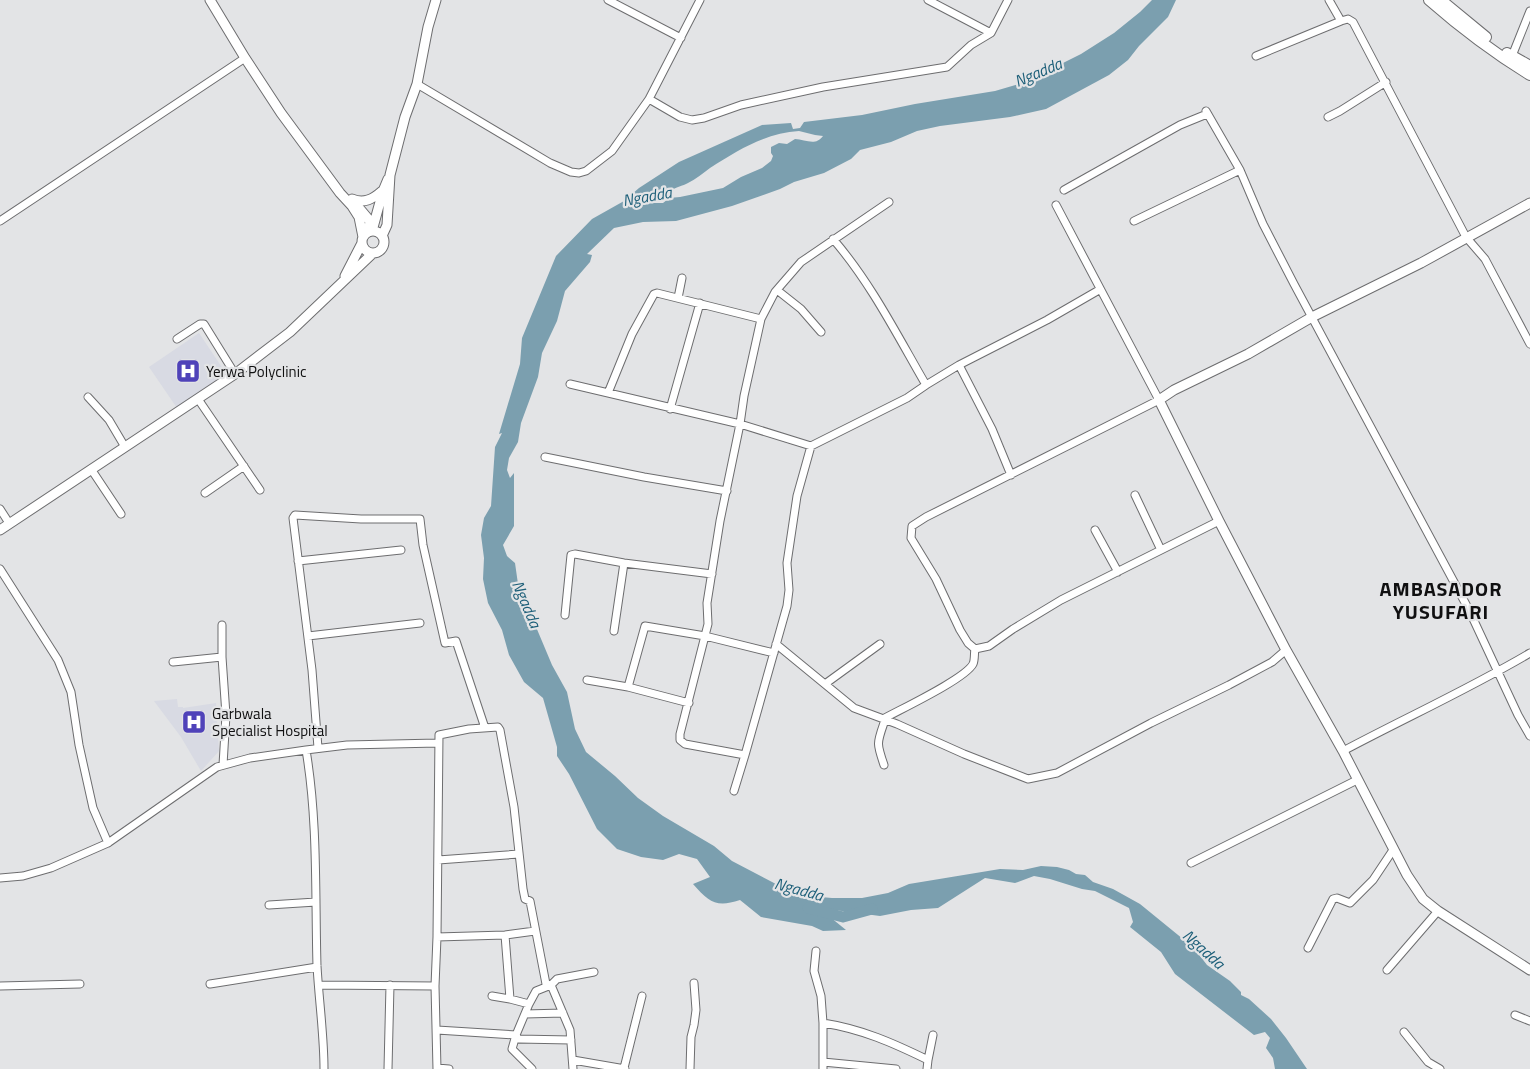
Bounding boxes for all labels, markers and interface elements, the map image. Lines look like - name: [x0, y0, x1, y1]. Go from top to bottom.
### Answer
- water label: Ngadda: [1011, 51, 1066, 93]
- water label: Ngadda: [621, 180, 674, 212]
- hospital icon: Yerwa Polyclinic: [175, 358, 201, 384]
- place label: Yerwa Polyclinic: [206, 360, 306, 383]
- district label: AMBASADOR YUSUFARI: [1379, 573, 1503, 627]
- water label: Ngadda: [506, 577, 548, 632]
- place label: Garbwala Specialist Hospital: [212, 702, 328, 742]
- hospital icon: Garbwala Specialist Hospital: [181, 709, 207, 735]
- water label: Ngadda: [772, 871, 827, 907]
- water label: Ngadda: [1178, 924, 1231, 975]

